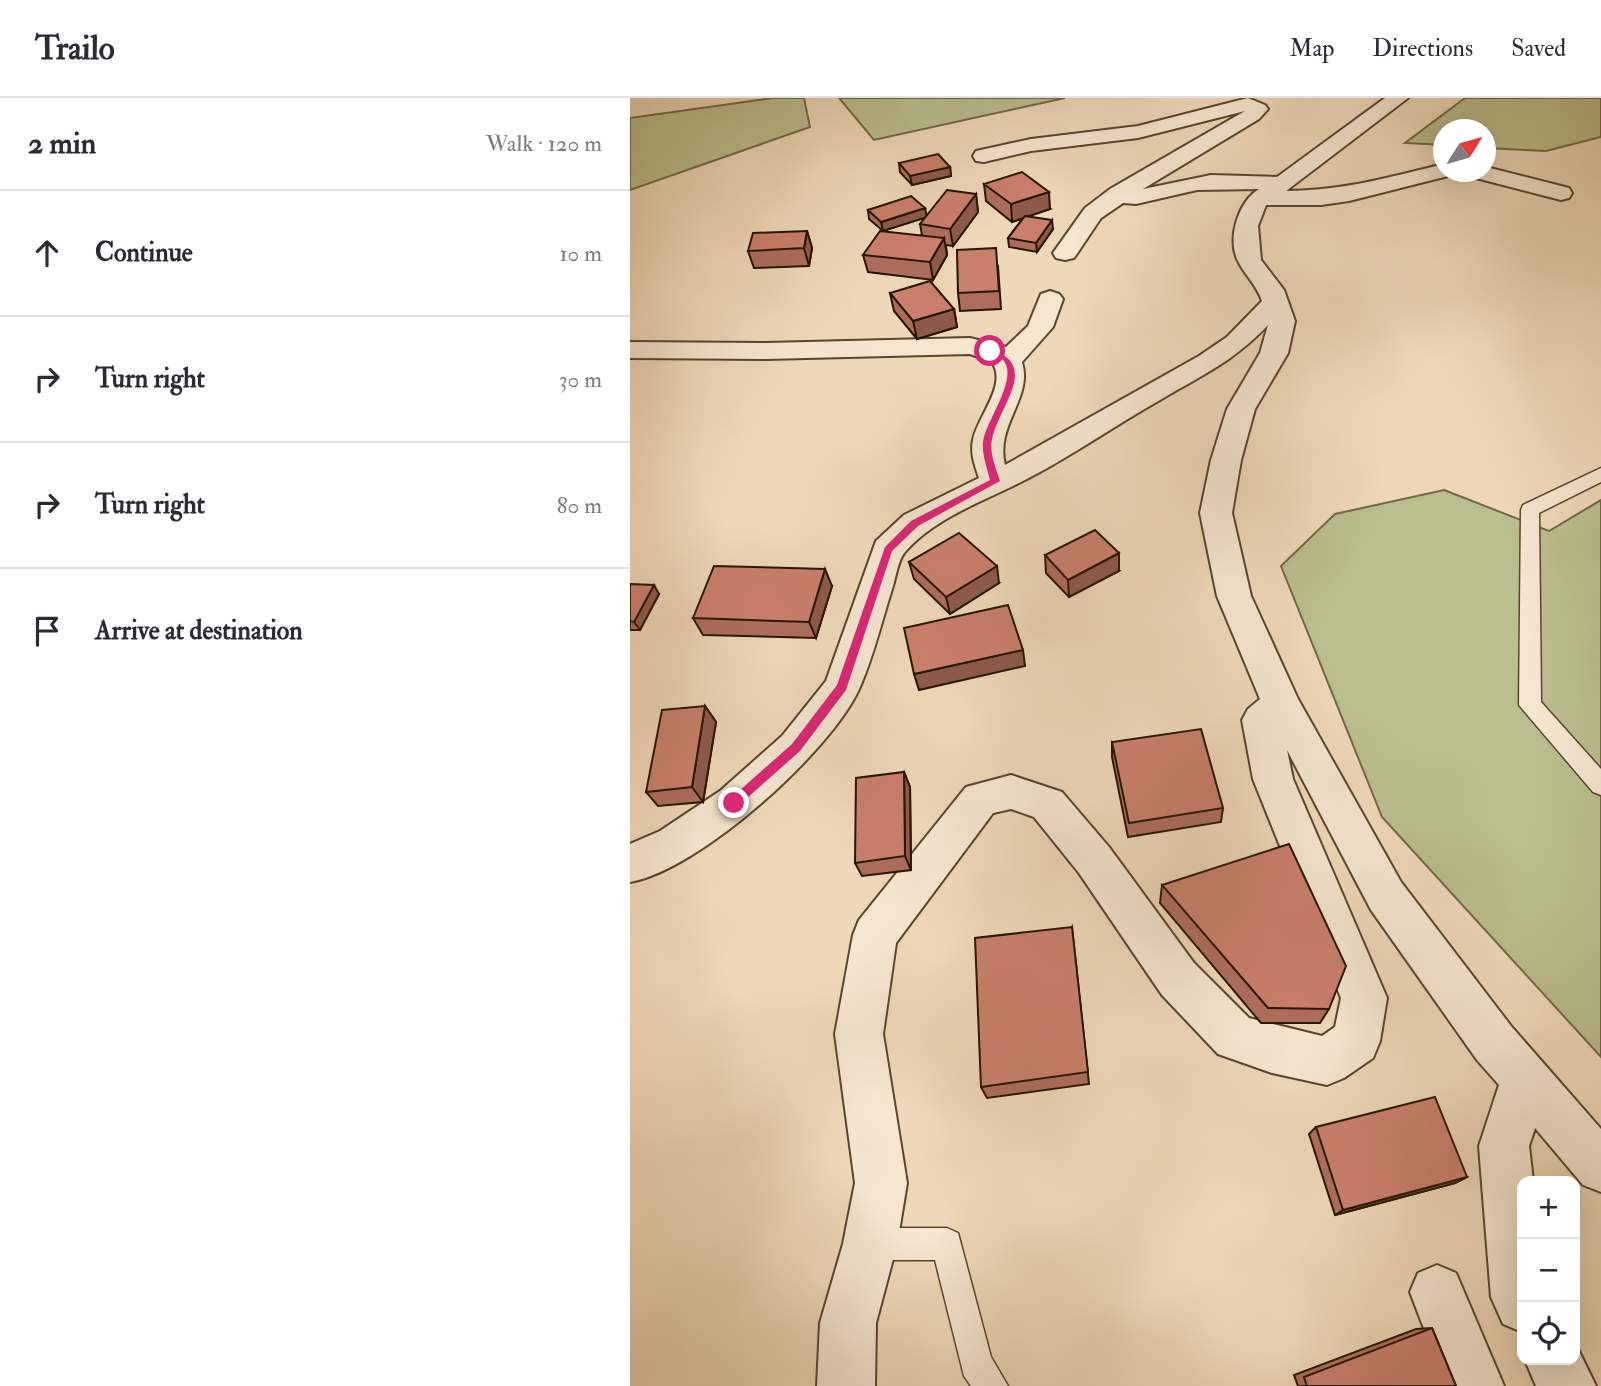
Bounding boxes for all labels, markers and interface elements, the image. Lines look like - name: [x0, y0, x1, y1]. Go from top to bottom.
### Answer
- text: Trailo: [35, 28, 115, 69]
- text: Map: [1289, 33, 1334, 64]
- text: Directions: [1372, 33, 1473, 64]
- text: Saved: [1511, 33, 1566, 64]
- north arrow: [1433, 119, 1496, 182]
- text: 2 min: [28, 125, 96, 162]
- text: Walk · 120 m: [486, 129, 602, 158]
- icon: ahead: [28, 234, 66, 272]
- text: Continue: [95, 237, 193, 269]
- text: 10 m: [559, 239, 602, 268]
- route start: [974, 335, 1005, 366]
- icon: right: [28, 360, 66, 398]
- text: Turn right: [95, 363, 205, 395]
- text: 30 m: [559, 365, 602, 394]
- icon: right: [28, 486, 66, 524]
- text: Turn right: [95, 489, 205, 521]
- text: 80 m: [557, 491, 602, 520]
- icon: arrive: [28, 612, 66, 650]
- text: Arrive at destination: [95, 615, 303, 647]
- route end: [718, 787, 749, 818]
- map controls: [1517, 1176, 1580, 1365]
- button: +: [1517, 1176, 1580, 1239]
- button: −: [1517, 1239, 1580, 1302]
- button: locate: [1517, 1302, 1580, 1365]

